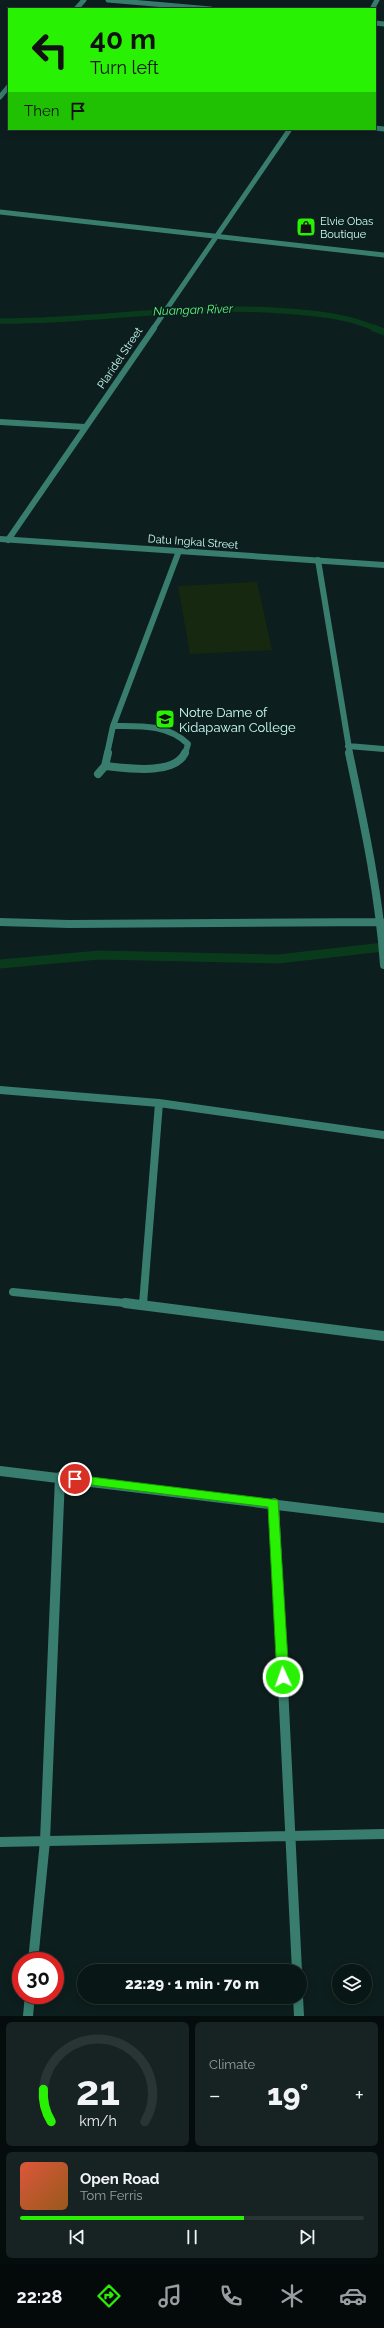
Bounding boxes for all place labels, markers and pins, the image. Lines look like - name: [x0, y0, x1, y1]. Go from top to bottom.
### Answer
- place label: Elvie Obas Boutique: [320, 215, 373, 241]
- shop icon: Elvie Obas Boutique: [295, 216, 317, 238]
- place label: Notre Dame of Kidapawan College: [179, 705, 296, 735]
- school or university icon: Notre Dame of Kidapawan College: [154, 708, 176, 730]
- pin: [58, 1462, 92, 1496]

